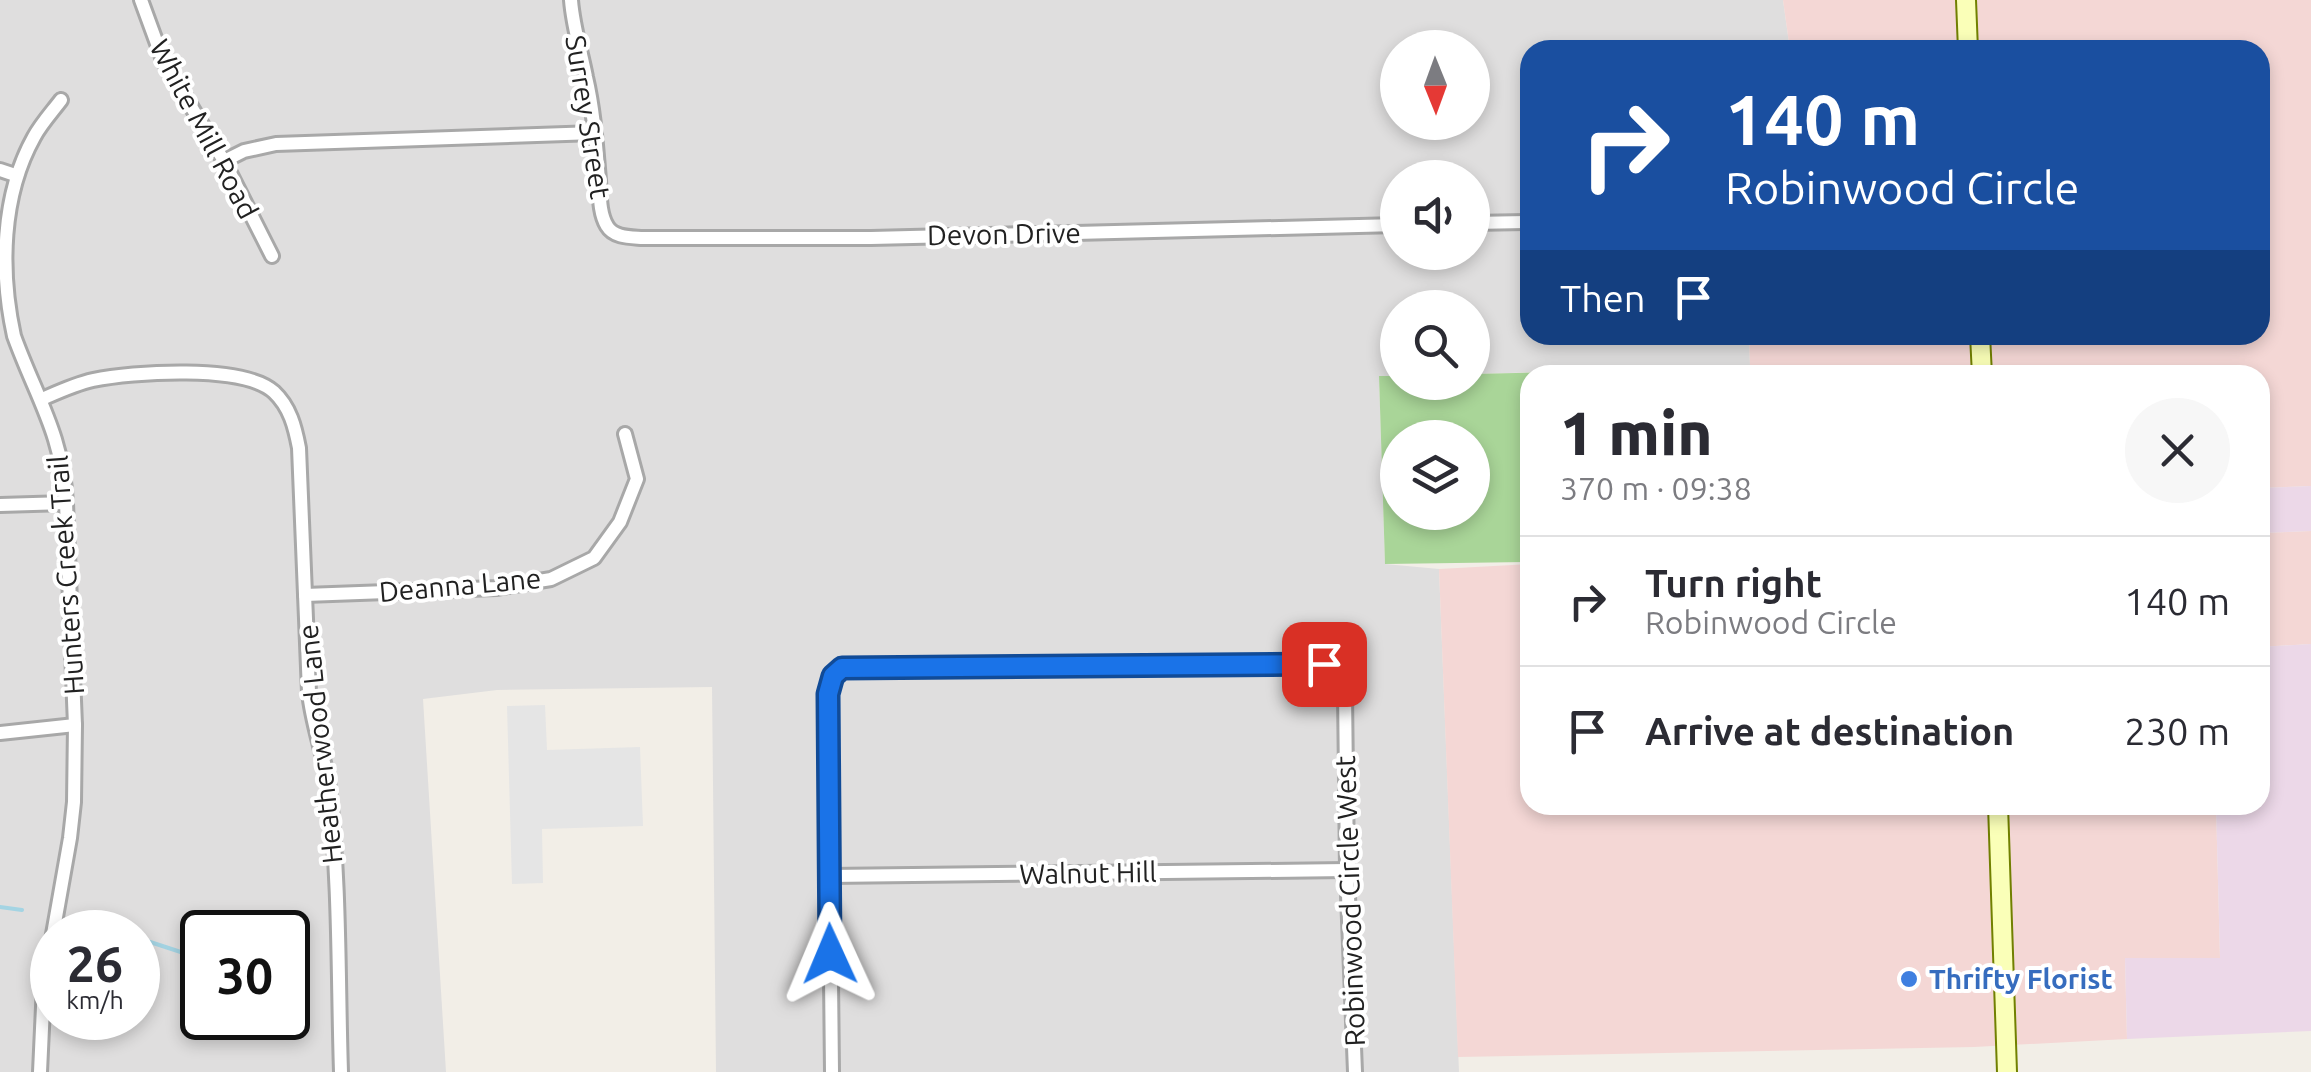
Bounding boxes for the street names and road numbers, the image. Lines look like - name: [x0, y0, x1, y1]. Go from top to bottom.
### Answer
- street label: Surrey Street: [560, 33, 617, 201]
- street label: White Mill Road: [144, 34, 265, 224]
- street label: Devon Drive: [927, 217, 1081, 250]
- street label: Hunters Creek Trail: [42, 454, 89, 696]
- street label: Deanna Lane: [378, 562, 542, 607]
- street label: Heatherwood Lane: [292, 623, 347, 865]
- street label: Robinwood Circle West: [1329, 755, 1370, 1047]
- street label: Walnut Hill: [1019, 856, 1157, 889]

